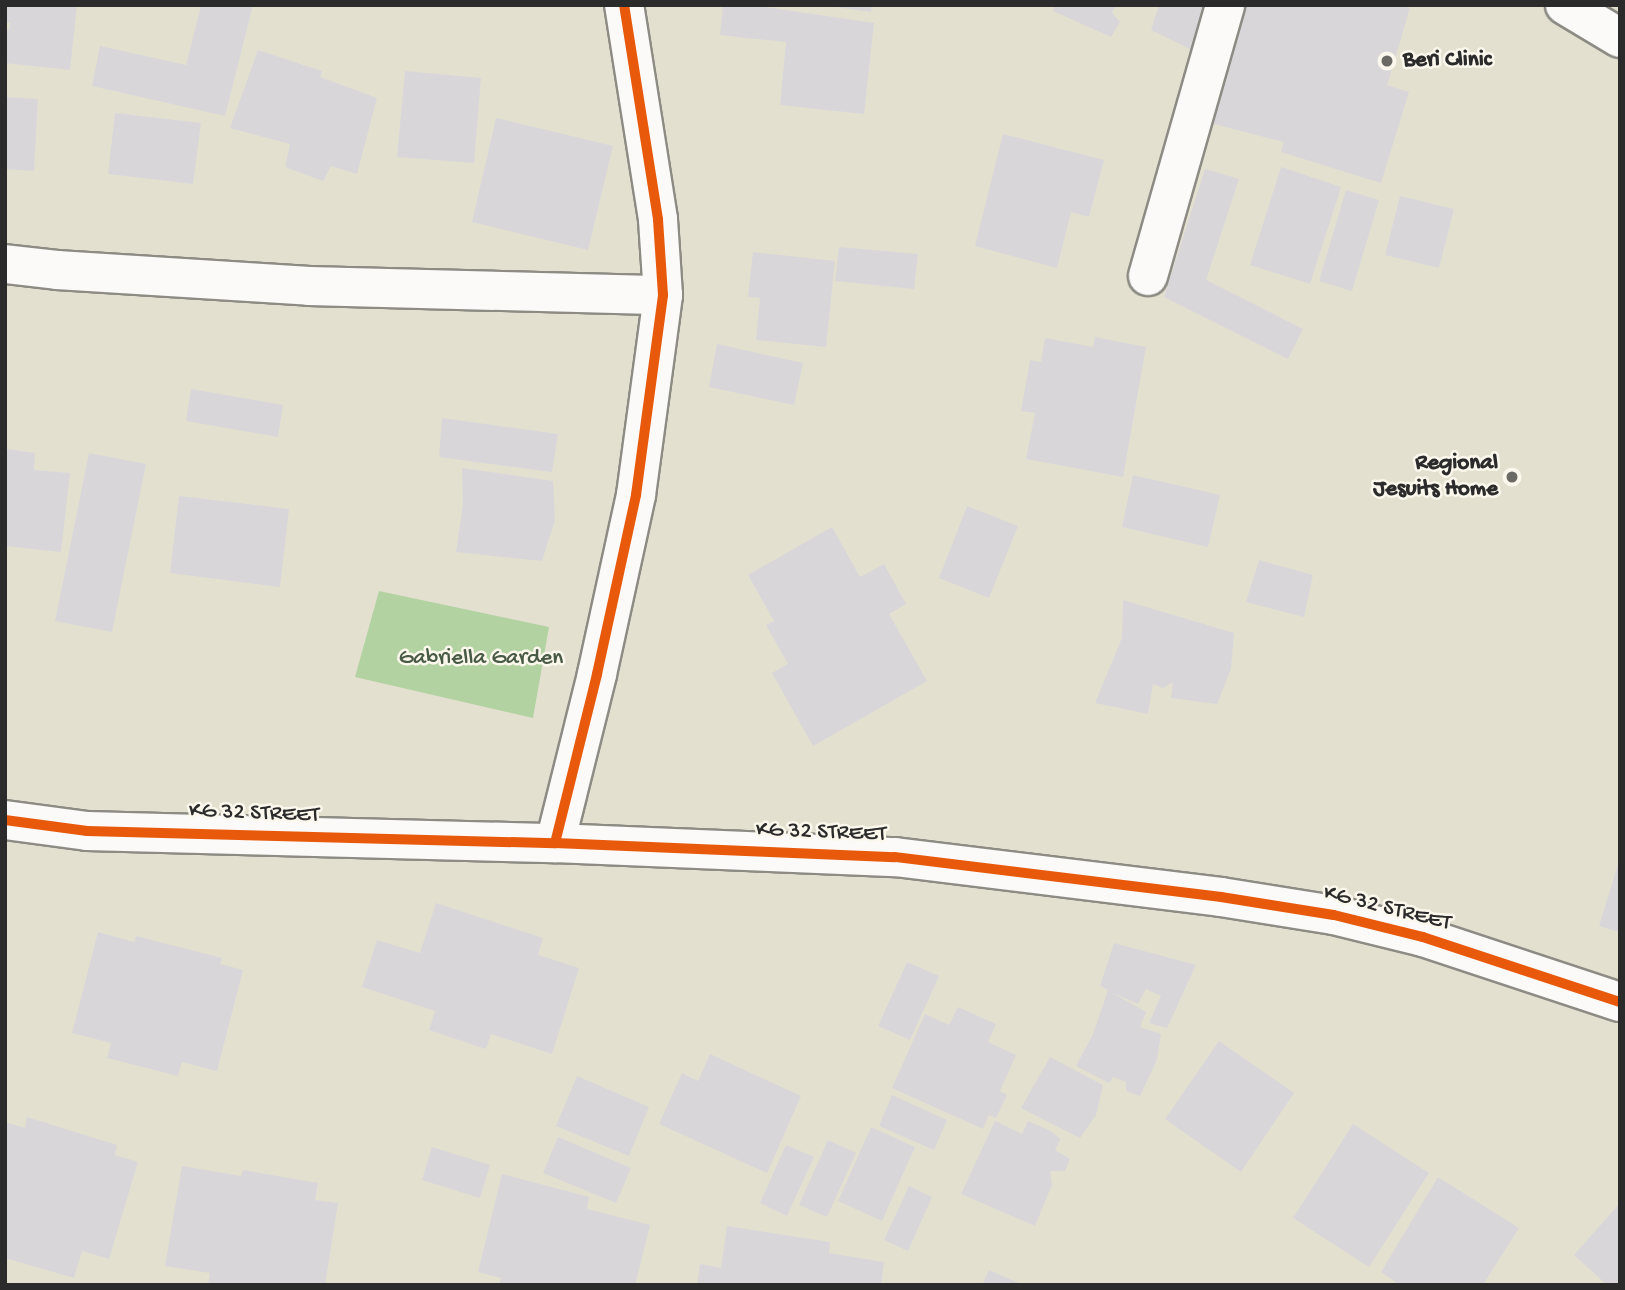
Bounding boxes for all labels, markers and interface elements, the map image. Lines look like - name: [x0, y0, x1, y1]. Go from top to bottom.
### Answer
- place label: Beri Clinic: [1403, 47, 1491, 75]
- marker: Beri Clinic: [1377, 51, 1397, 71]
- place label: Regional Jesuits Home: [1373, 450, 1498, 504]
- marker: Regional Jesuits Home: [1504, 469, 1520, 485]
- park label: Gabriella Garden: [399, 645, 563, 673]
- street label: KG 32 STREET: [188, 798, 320, 830]
- street label: KG 32 STREET: [755, 817, 887, 849]
- street label: KG 32 STREET: [1320, 880, 1454, 938]

